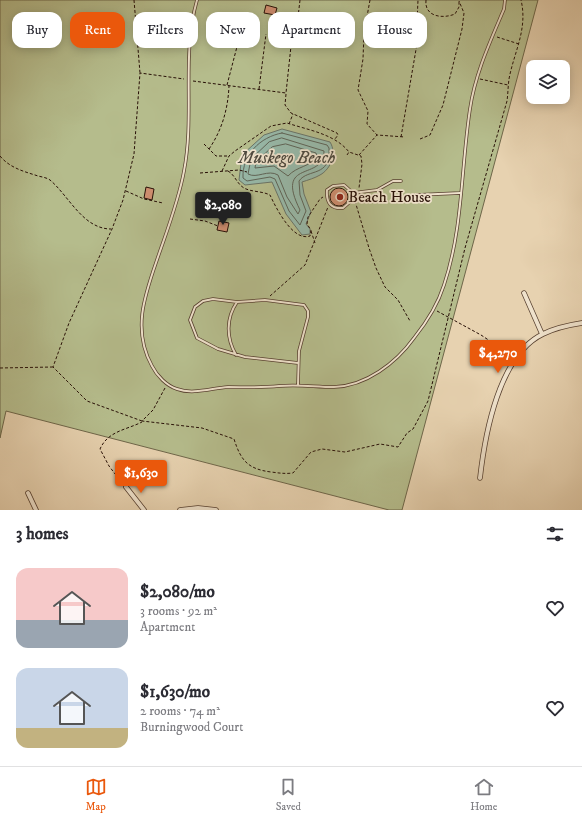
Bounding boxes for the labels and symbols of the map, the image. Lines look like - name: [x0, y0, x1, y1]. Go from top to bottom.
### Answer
- water label: Muskego Beach: [238, 147, 336, 169]
- place label: Beach House: [348, 187, 431, 207]
- pin: $2,080: [190, 192, 256, 226]
- marker: Beach House: [335, 192, 345, 202]
- pin: $4,270: [465, 340, 531, 374]
- pin: $1,630: [108, 460, 174, 494]

